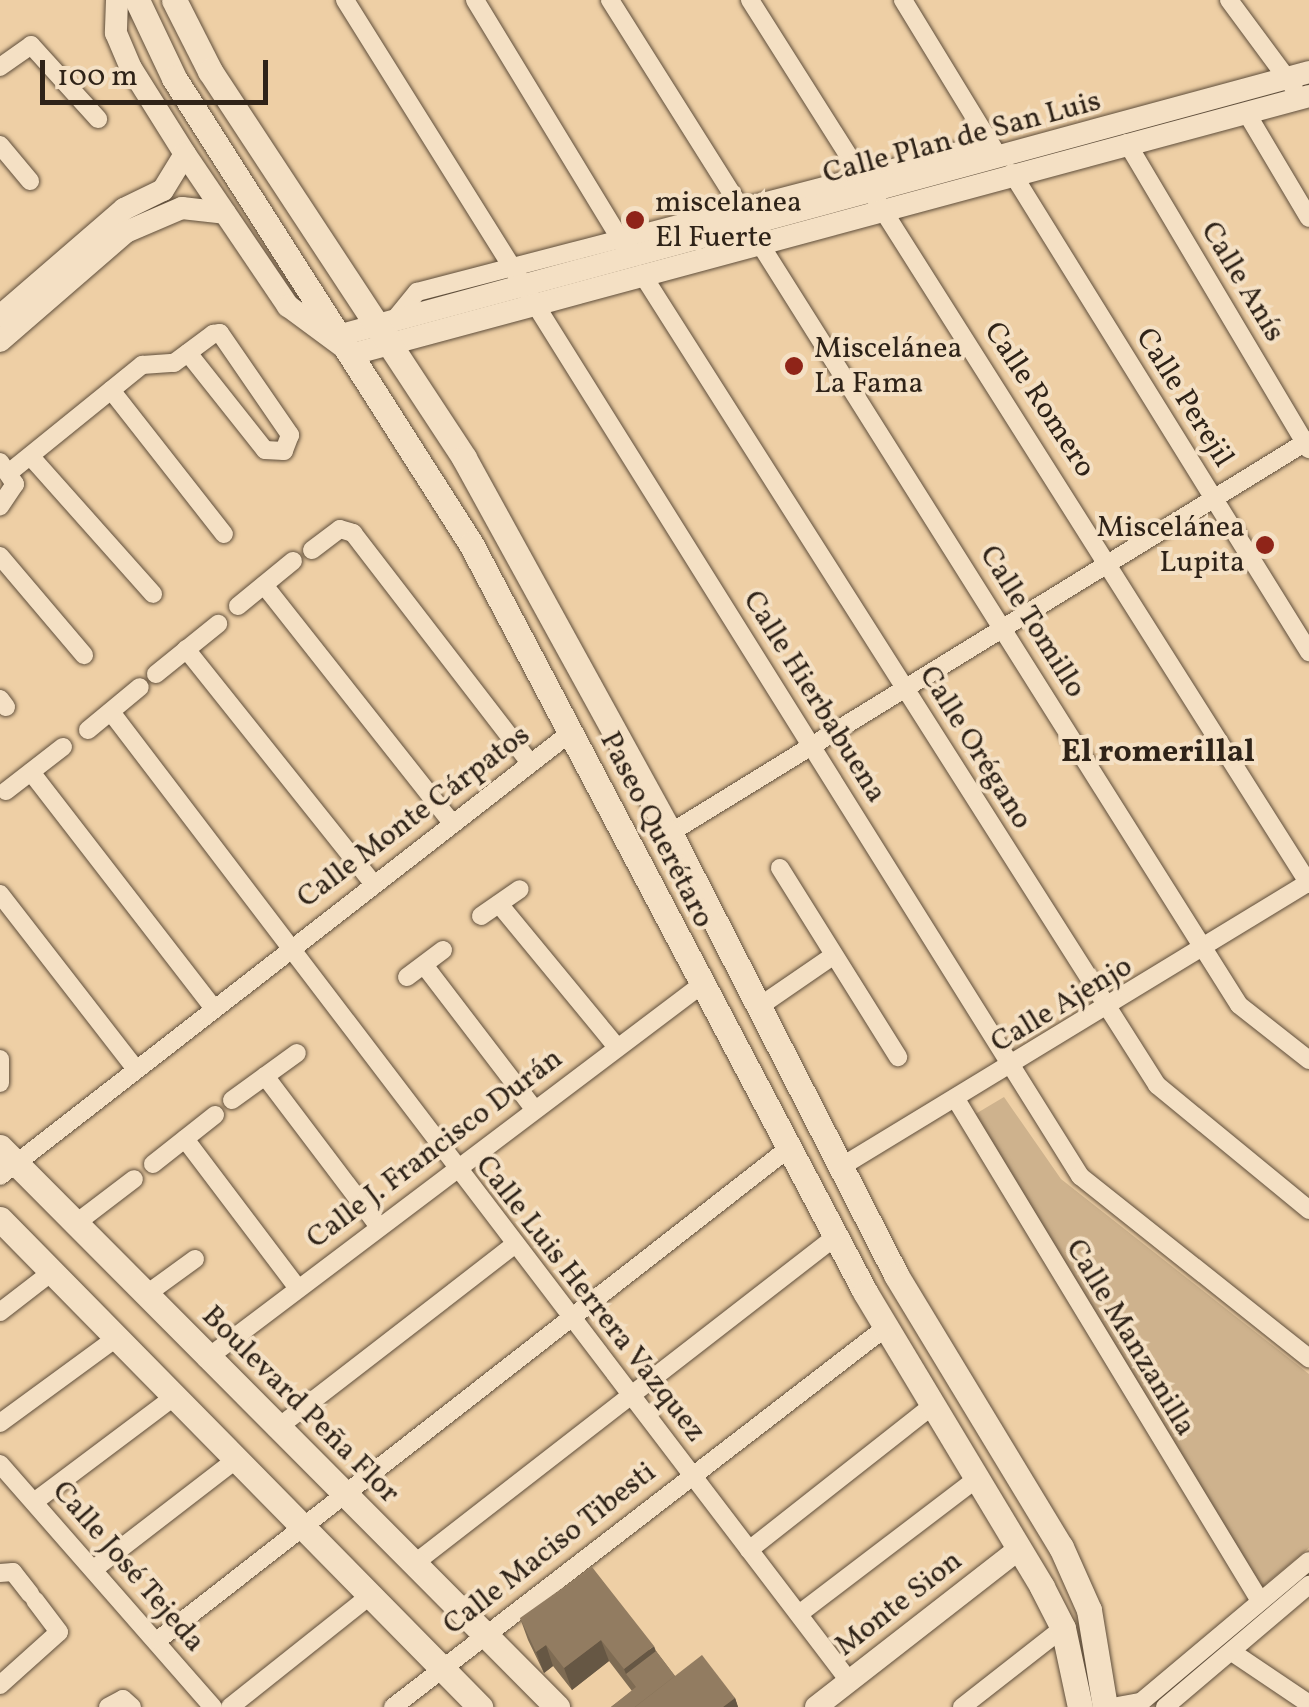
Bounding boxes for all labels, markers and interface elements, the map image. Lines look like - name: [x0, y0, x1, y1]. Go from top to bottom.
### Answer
- scale bar: [45, 40, 272, 102]
- text: 100 m: [57, 56, 138, 98]
- street label: Calle Plan de San Luis: [819, 84, 1105, 192]
- place label: miscelanea El Fuerte: [655, 185, 802, 256]
- marker: miscelanea El Fuerte: [624, 209, 646, 231]
- street label: Calle Anís: [1192, 215, 1292, 349]
- street label: Calle Romero: [975, 316, 1103, 484]
- street label: Calle Perejil: [1127, 322, 1241, 474]
- place label: Miscelánea La Fama: [814, 331, 962, 402]
- marker: Miscelánea La Fama: [783, 355, 805, 377]
- place label: Miscelánea Lupita: [1097, 510, 1245, 580]
- marker: Miscelánea Lupita: [1254, 534, 1276, 556]
- street label: Calle Tomillo: [971, 539, 1093, 705]
- street label: Calle Hierbabuena: [734, 584, 894, 810]
- street label: Calle Orégano: [911, 660, 1039, 836]
- street label: Calle Monte Cárpatos: [290, 718, 538, 916]
- street label: Paseo Querétaro: [591, 726, 721, 934]
- district label: El romerillal: [1061, 734, 1255, 772]
- street label: Calle Ajenjo: [985, 949, 1139, 1061]
- street label: Calle J. Francisco Durán: [300, 1041, 570, 1257]
- street label: Calle Luis Herrera Vazquez: [467, 1148, 713, 1450]
- street label: Calle Manzanilla: [1057, 1233, 1203, 1443]
- street label: Boulevard Peña Flor: [194, 1299, 406, 1511]
- street label: Calle Maciso Tibesti: [436, 1454, 664, 1644]
- street label: Calle José Tejeda: [44, 1474, 212, 1660]
- street label: Monte Sion: [828, 1543, 970, 1665]

